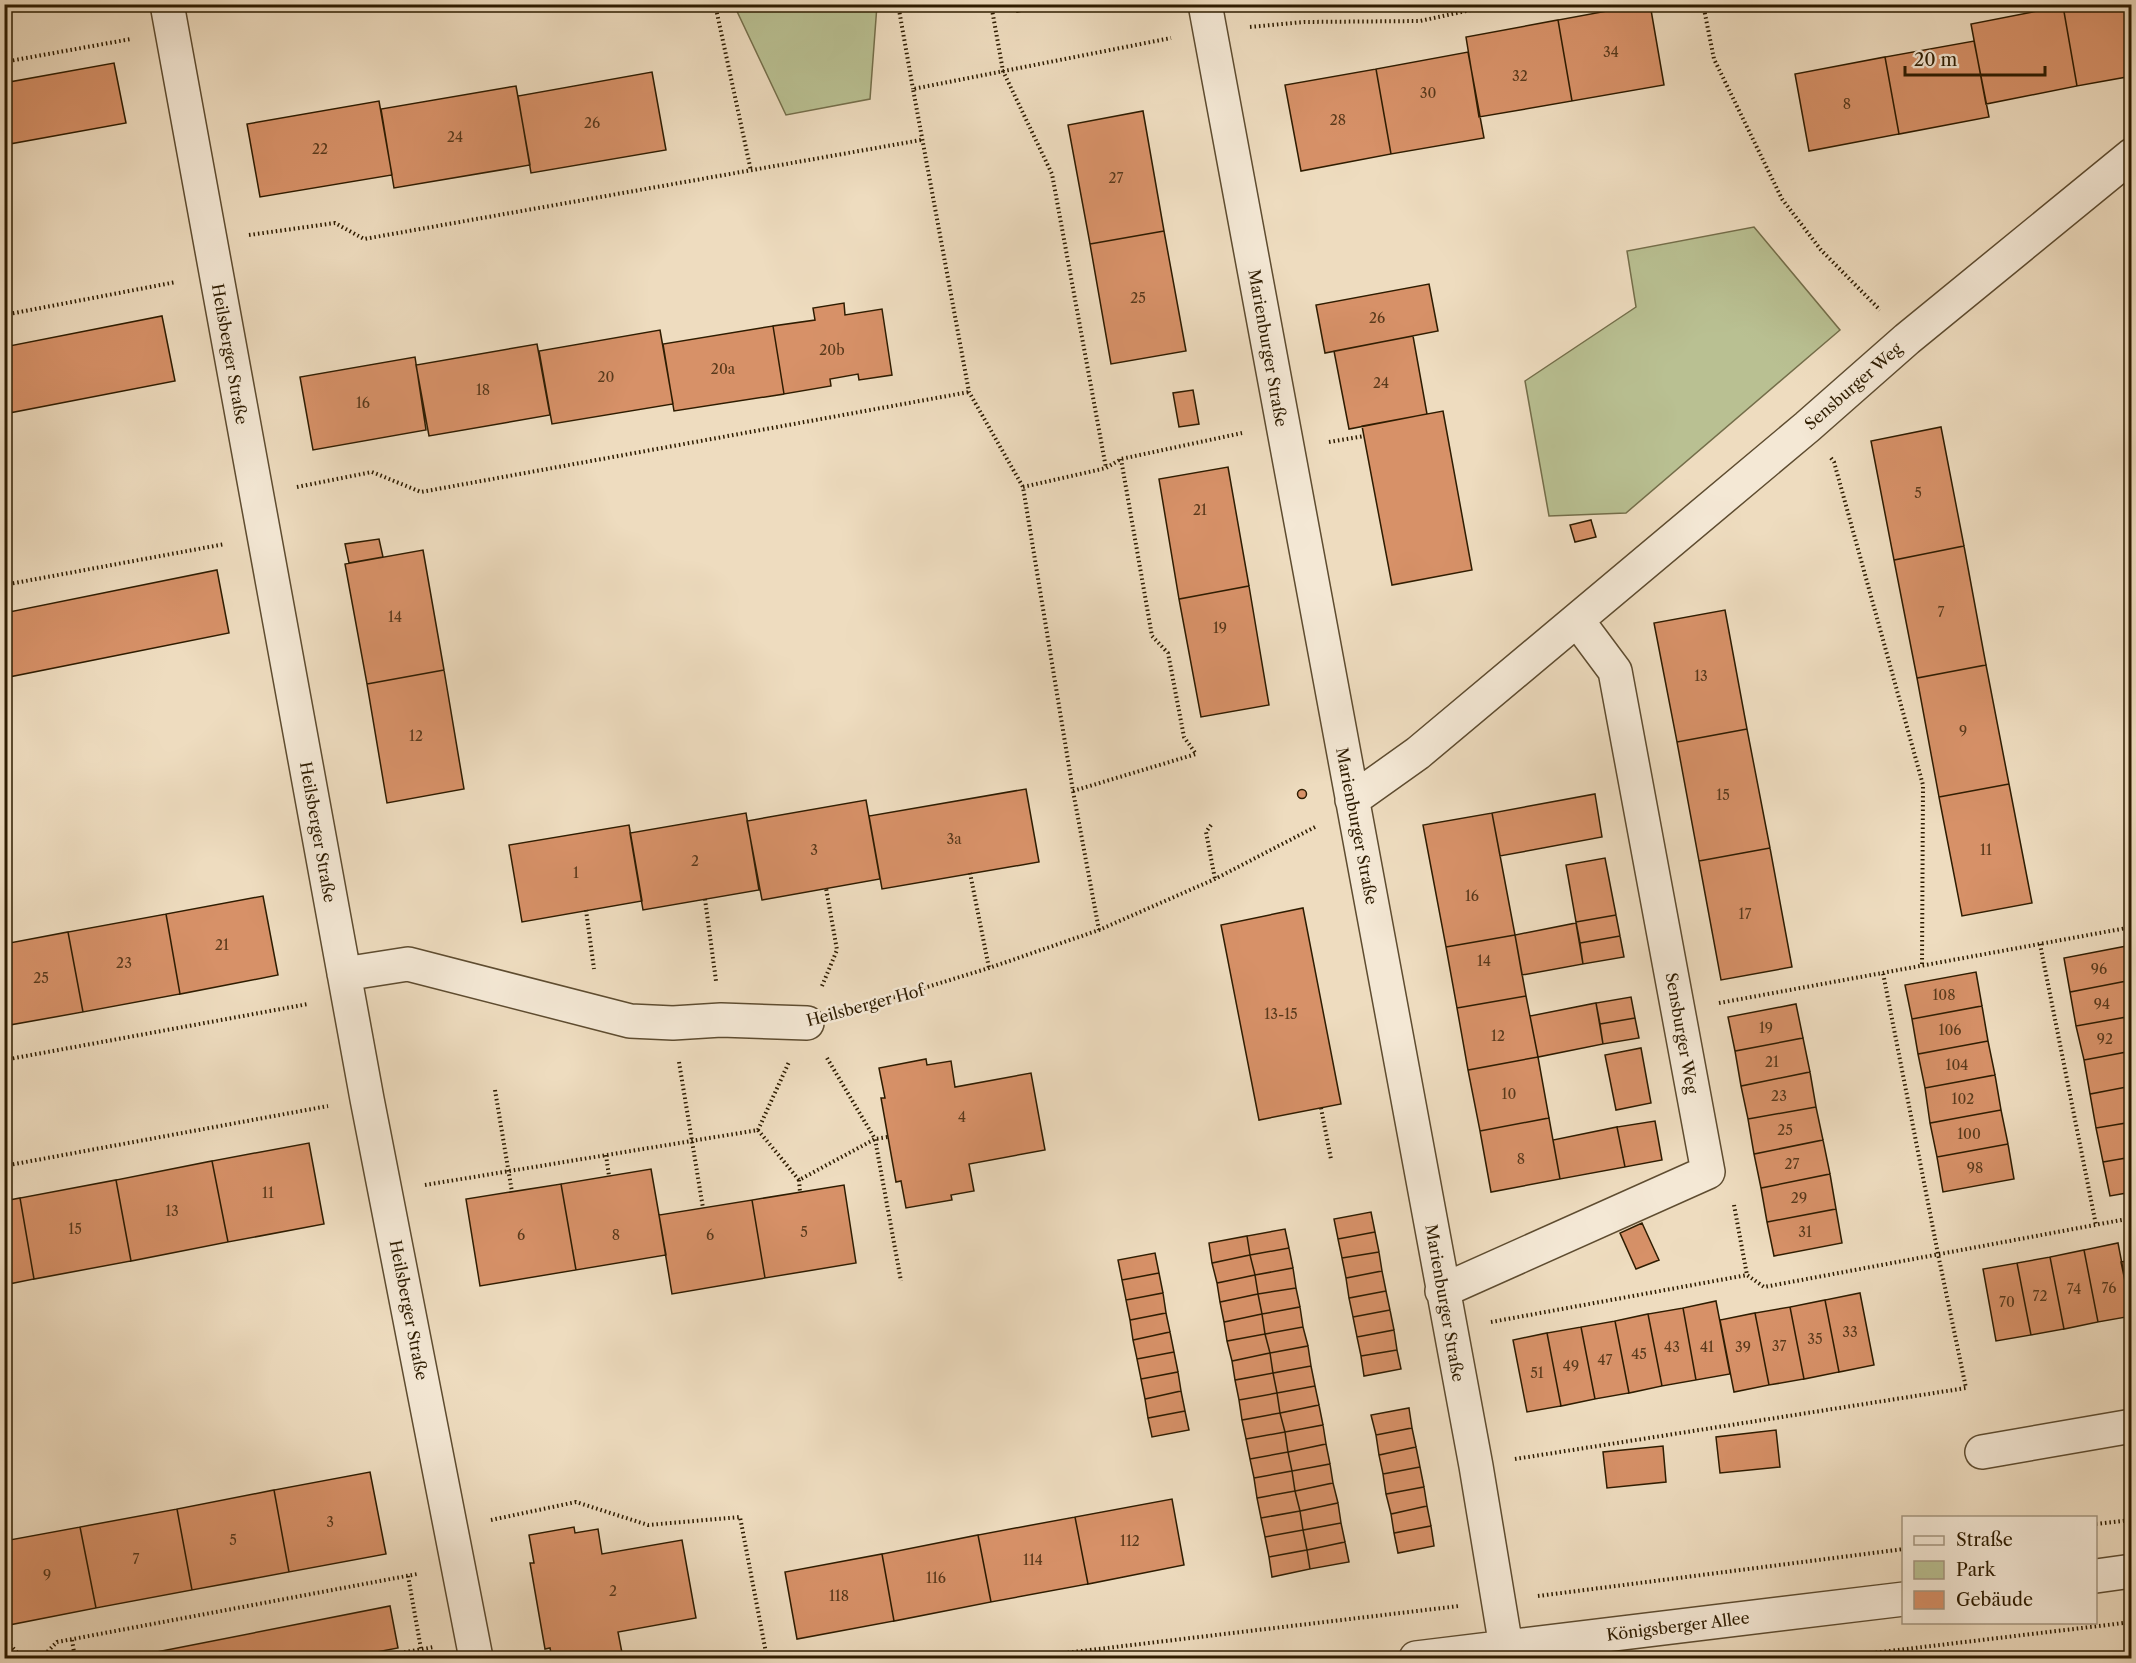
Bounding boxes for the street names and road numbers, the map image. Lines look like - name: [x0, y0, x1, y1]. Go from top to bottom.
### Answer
- street label: Marienburger Straße: [1244, 268, 1292, 428]
- street label: Heilsberger Straße: [208, 282, 252, 426]
- street label: Sensburger Weg: [1800, 338, 1906, 434]
- street label: Marienburger Straße: [1332, 746, 1382, 906]
- street label: Heilsberger Straße: [296, 760, 340, 904]
- street label: Sensburger Weg: [1662, 971, 1703, 1096]
- street label: Heilsberger Hof: [804, 979, 928, 1030]
- street label: Marienburger Straße: [1421, 1223, 1469, 1383]
- street label: Heilsberger Straße: [386, 1238, 432, 1382]
- street label: Königsberger Allee: [1605, 1607, 1751, 1645]

